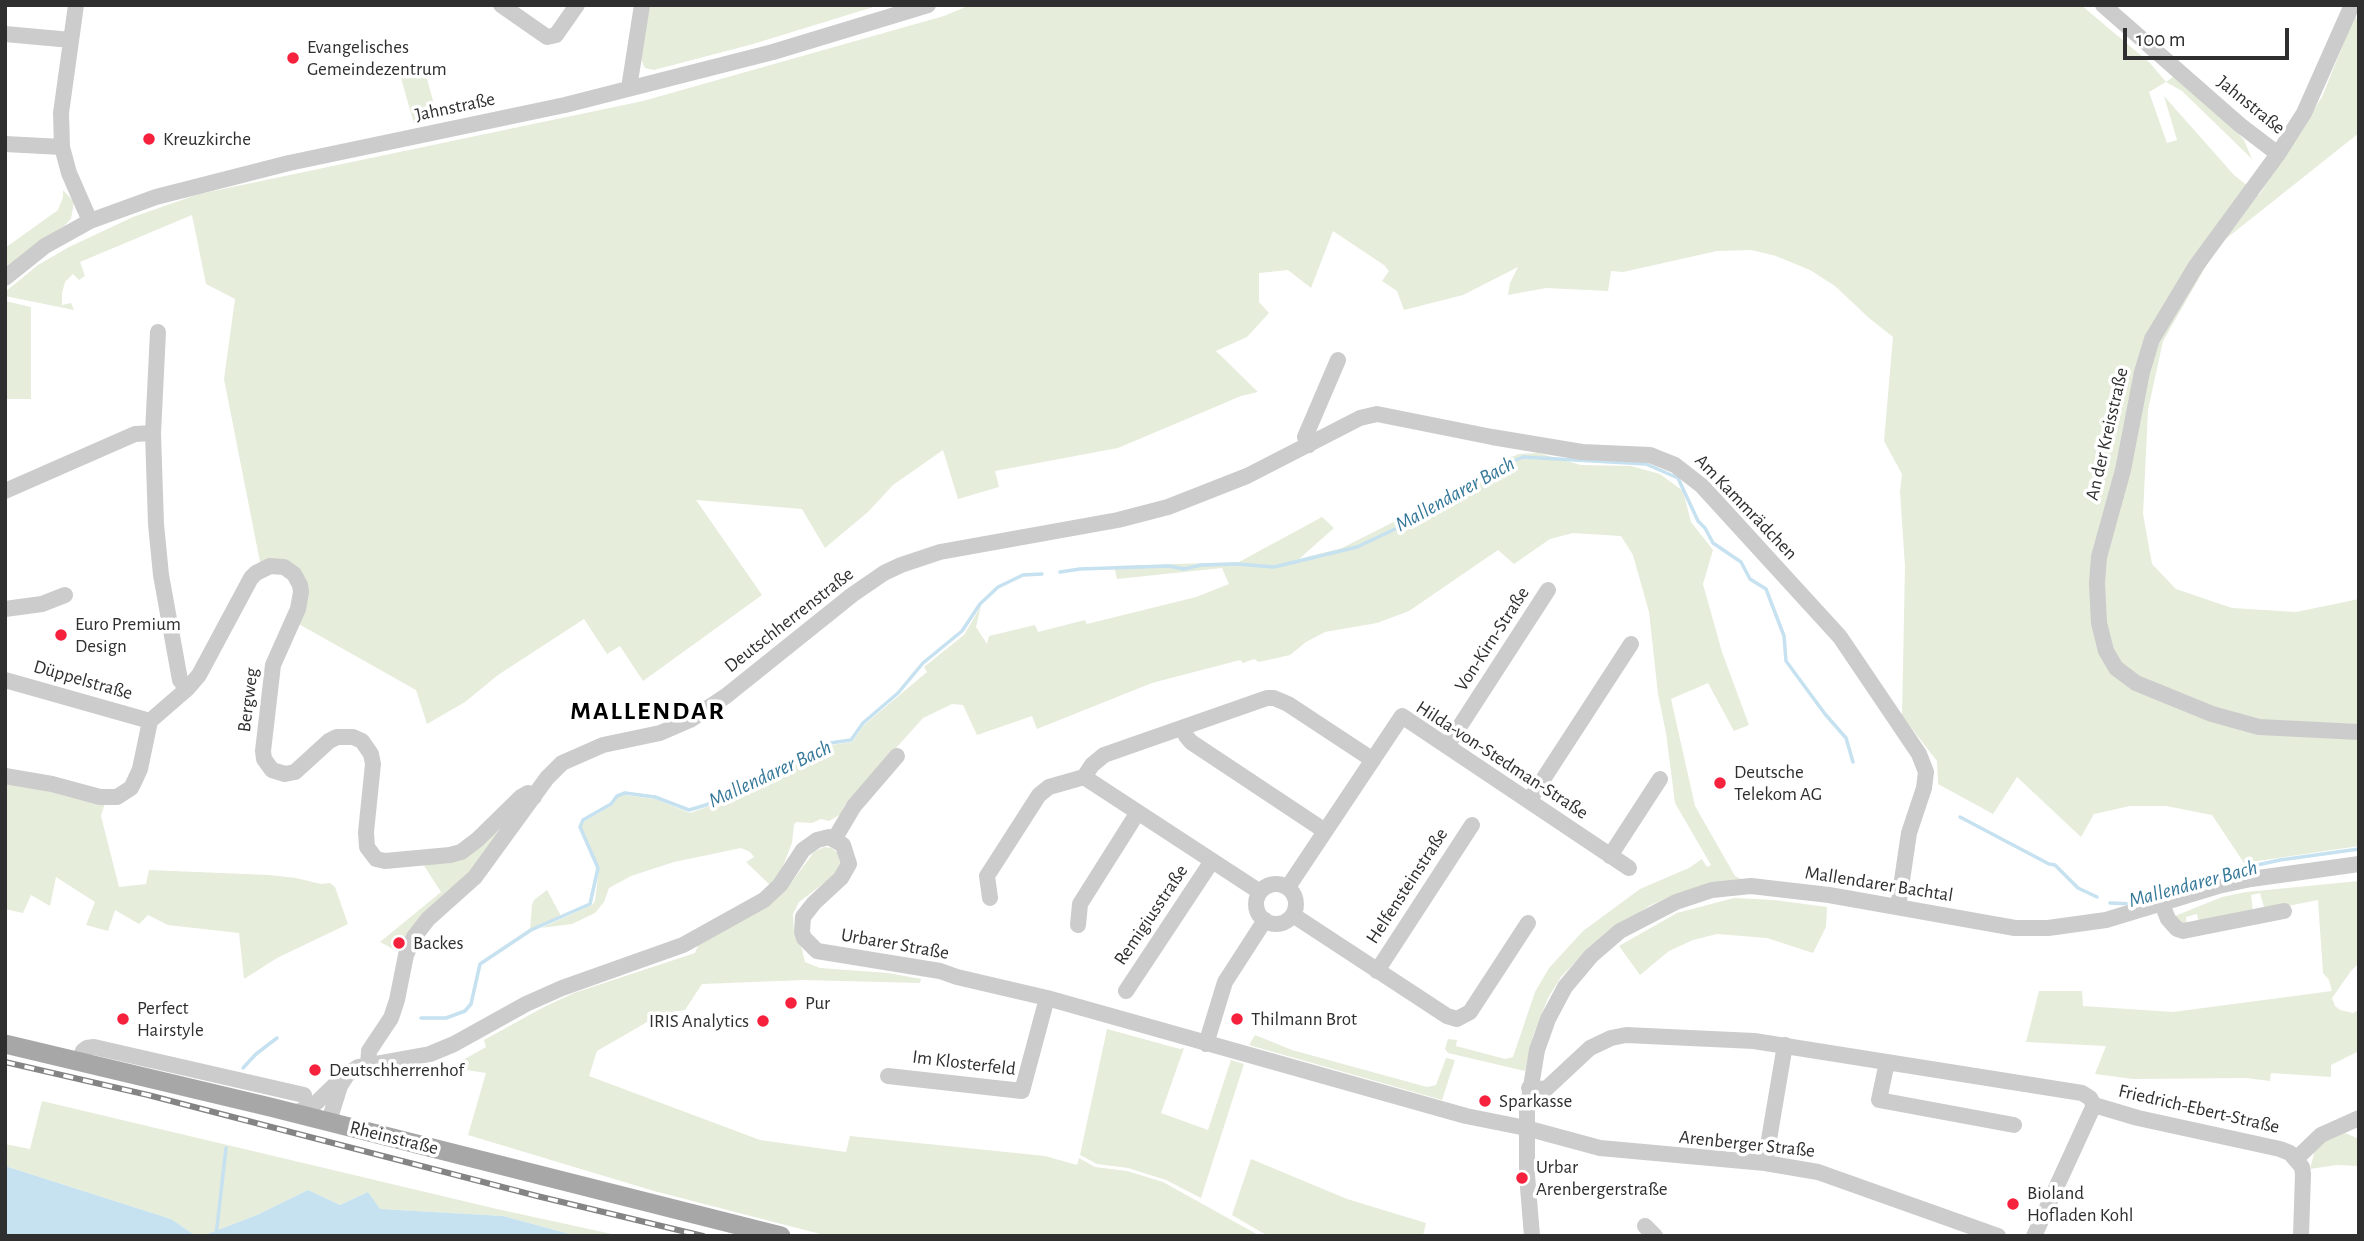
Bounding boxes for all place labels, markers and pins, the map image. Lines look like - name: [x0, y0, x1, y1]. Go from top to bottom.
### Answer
- place label: Evangelisches Gemeindezentrum: [307, 36, 447, 80]
- marker: Evangelisches Gemeindezentrum: [285, 50, 301, 66]
- place label: Kreuzkirche: [163, 128, 251, 150]
- marker: Kreuzkirche: [141, 131, 157, 147]
- place label: Euro Premium Design: [75, 613, 181, 657]
- marker: Euro Premium Design: [53, 627, 69, 643]
- place label: Deutsche Telekom AG: [1734, 761, 1822, 805]
- marker: Deutsche Telekom AG: [1712, 775, 1728, 791]
- place label: Backes: [413, 932, 463, 954]
- marker: Backes: [391, 935, 407, 951]
- place label: Pur: [805, 992, 830, 1014]
- marker: Pur: [783, 995, 799, 1011]
- place label: Perfect Hairstyle: [137, 997, 204, 1041]
- place label: Thilmann Brot: [1251, 1008, 1357, 1030]
- place label: IRIS Analytics: [649, 1010, 749, 1032]
- marker: Perfect Hairstyle: [115, 1011, 131, 1027]
- marker: Thilmann Brot: [1229, 1011, 1245, 1027]
- marker: IRIS Analytics: [755, 1013, 771, 1029]
- place label: Deutschherrenhof: [329, 1059, 464, 1081]
- marker: Deutschherrenhof: [307, 1062, 323, 1078]
- place label: Sparkasse: [1499, 1090, 1572, 1112]
- marker: Sparkasse: [1477, 1093, 1493, 1109]
- place label: Urbar Arenbergerstraße: [1536, 1156, 1667, 1200]
- marker: Urbar Arenbergerstraße: [1514, 1170, 1530, 1186]
- place label: Bioland Hofladen Kohl: [2027, 1182, 2134, 1226]
- marker: Bioland Hofladen Kohl: [2005, 1196, 2021, 1212]

